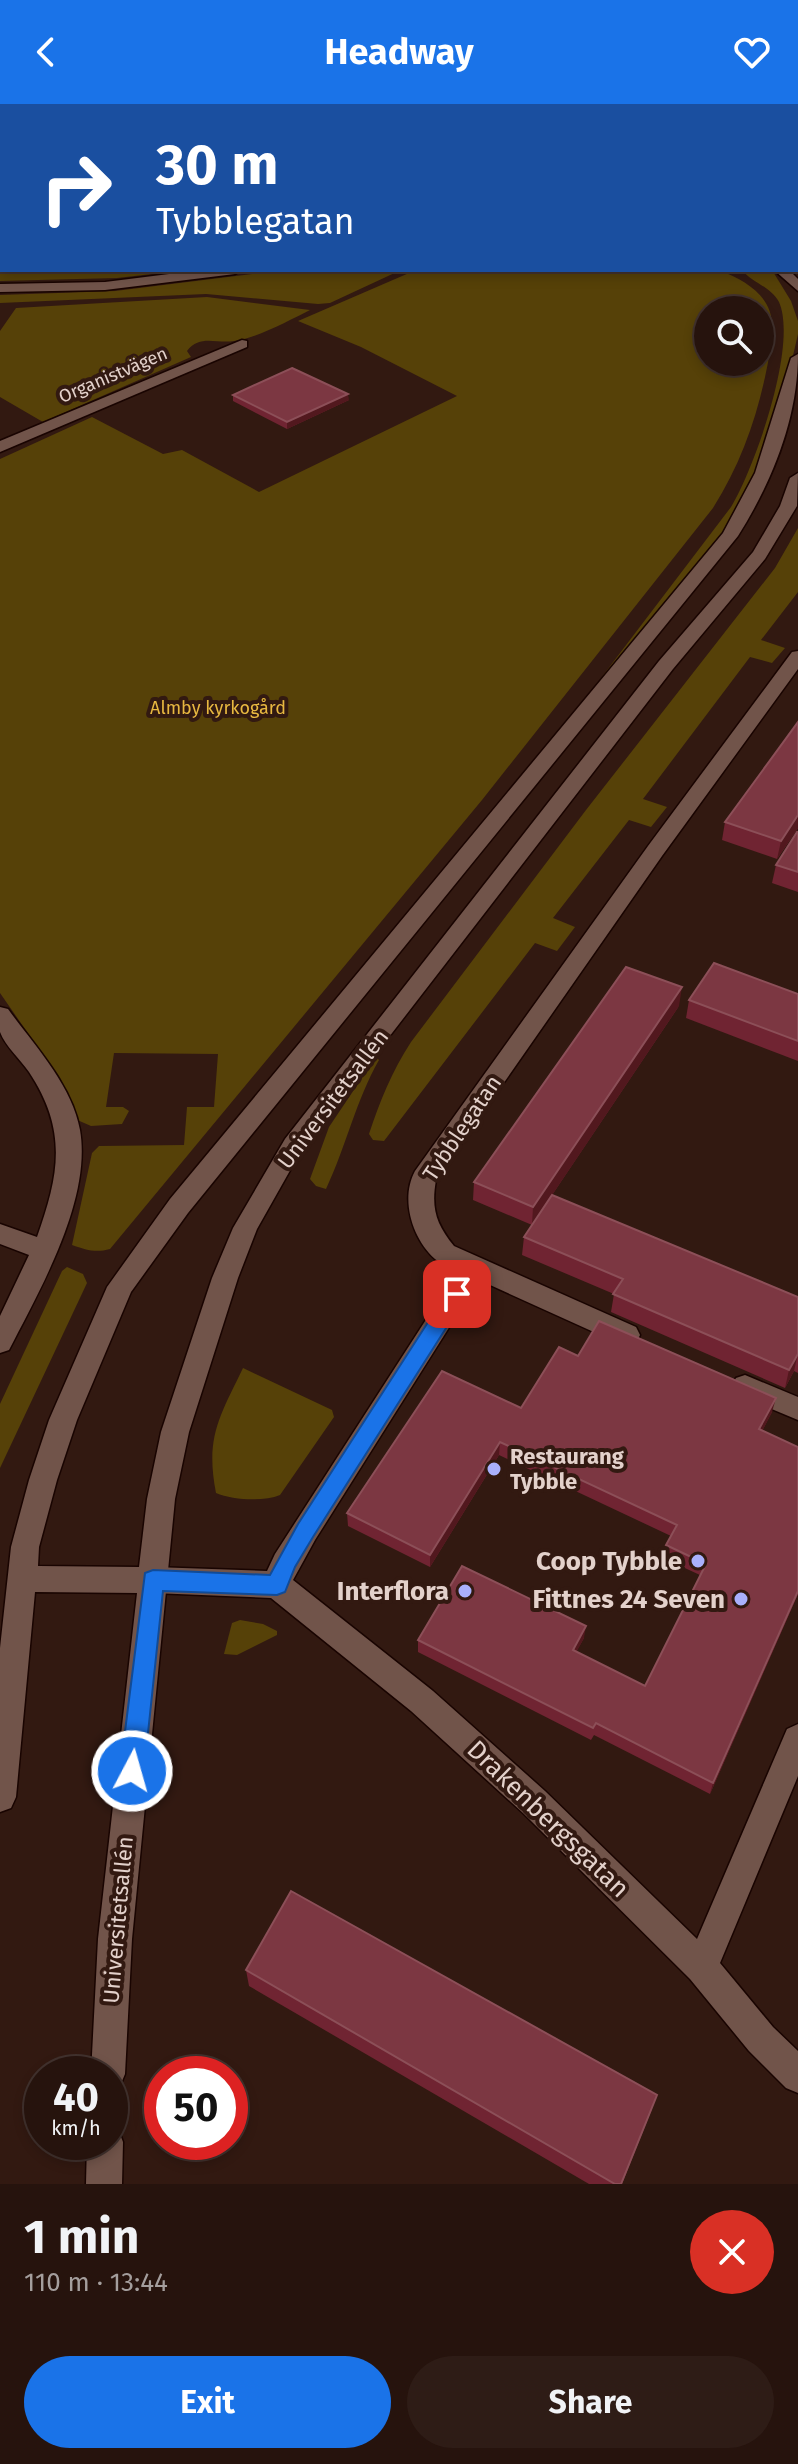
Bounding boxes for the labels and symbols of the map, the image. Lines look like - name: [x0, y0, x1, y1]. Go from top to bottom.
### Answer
- street label: Organistvägen: [55, 342, 171, 408]
- park label: Almby kyrkogård: [150, 697, 286, 719]
- street label: Universitetsallén: [272, 1024, 394, 1174]
- street label: Tybblegatan: [417, 1070, 507, 1186]
- pin: [423, 1260, 491, 1328]
- place label: Restaurang Tybble: [510, 1443, 625, 1495]
- marker: Restaurang Tybble: [485, 1460, 503, 1478]
- place label: Coop Tybble: [536, 1546, 682, 1577]
- marker: Coop Tybble: [689, 1552, 707, 1570]
- place label: Interflora: [337, 1576, 449, 1607]
- marker: Interflora: [456, 1582, 474, 1600]
- place label: Fittnes 24 Seven: [533, 1584, 725, 1615]
- marker: Fittnes 24 Seven: [732, 1590, 750, 1608]
- position arrow: [90, 1729, 174, 1813]
- street label: Drakenbergsgatan: [461, 1734, 635, 1904]
- street label: Universitetsallén: [97, 1835, 139, 2005]
- speed limit sign: 50: [144, 2056, 248, 2160]

